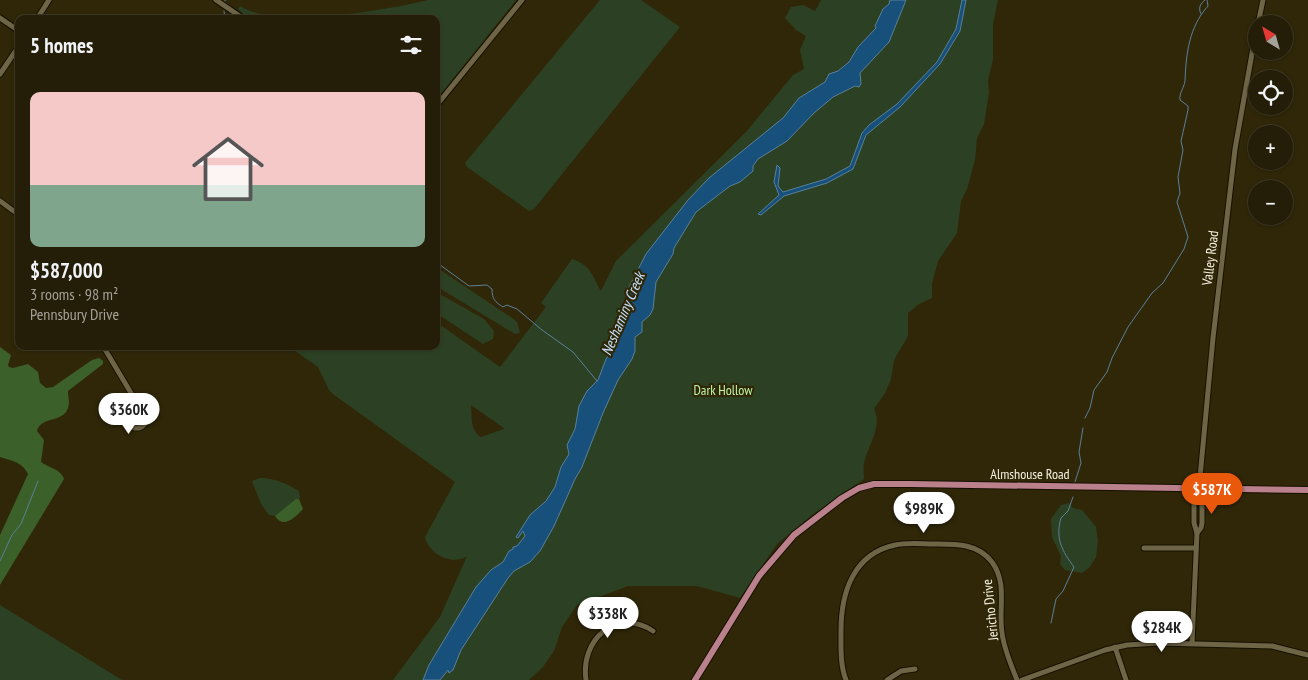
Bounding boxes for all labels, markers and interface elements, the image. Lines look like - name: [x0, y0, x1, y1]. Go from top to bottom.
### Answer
- north arrow: [1248, 15, 1292, 60]
- map controls: [1248, 15, 1293, 225]
- icon: filters: [397, 31, 425, 59]
- text: 5 homes: [30, 32, 93, 59]
- button: locate: [1248, 70, 1293, 115]
- icon: home: [183, 124, 273, 214]
- button: +: [1248, 125, 1293, 170]
- button: −: [1248, 180, 1293, 225]
- street label: Valley Road: [1198, 229, 1222, 288]
- text: $587,000: [30, 257, 103, 284]
- water label: Neshaminy Creek: [596, 267, 649, 358]
- text: 3 rooms · 98 m²: [30, 284, 118, 304]
- text: Pennsbury Drive: [30, 304, 119, 324]
- park label: Dark Hollow: [693, 381, 753, 399]
- pin: $360K: [94, 392, 164, 435]
- text: $360K: [110, 399, 148, 419]
- street label: Almshouse Road: [990, 465, 1070, 483]
- pin: $587K: [1177, 472, 1247, 515]
- text: $587K: [1193, 479, 1231, 499]
- pin: $989K: [889, 492, 959, 534]
- text: $989K: [905, 498, 943, 518]
- street label: Jericho Drive: [978, 578, 1002, 643]
- pin: $338K: [573, 596, 643, 639]
- text: $338K: [589, 603, 627, 623]
- pin: $284K: [1127, 610, 1197, 653]
- text: $284K: [1143, 617, 1181, 637]

